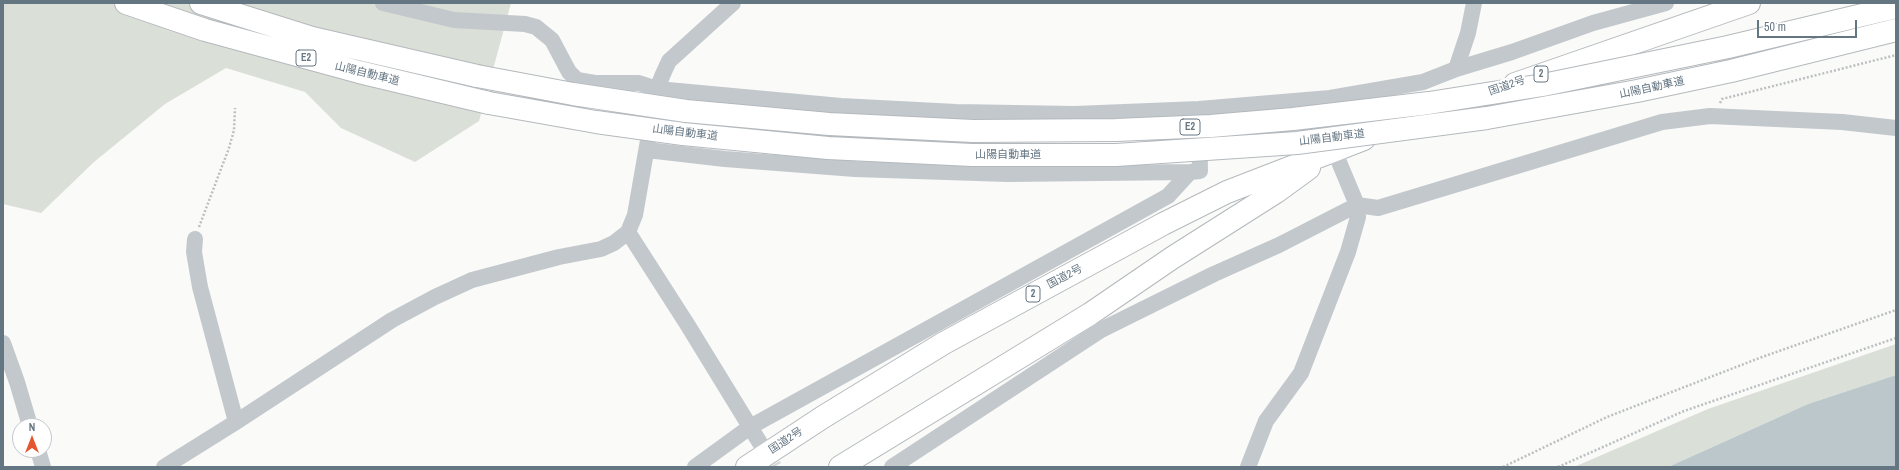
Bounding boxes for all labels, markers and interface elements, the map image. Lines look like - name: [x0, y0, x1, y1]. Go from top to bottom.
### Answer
- scale bar: [1759, 12, 1859, 38]
- text: 50 m: [1764, 19, 1786, 35]
- road number: E2: [296, 50, 316, 66]
- street label: 山陽自動車道: [333, 60, 401, 88]
- road number: 2: [1534, 66, 1548, 82]
- street label: 国道2号: [1487, 74, 1527, 98]
- street label: 山陽自動車道: [1618, 75, 1686, 101]
- road number: E2: [1180, 119, 1200, 135]
- street label: 山陽自動車道: [651, 122, 719, 144]
- street label: 山陽自動車道: [1298, 127, 1366, 149]
- street label: 山陽自動車道: [975, 148, 1041, 162]
- street label: 国道2号: [1045, 262, 1085, 292]
- road number: 2: [1026, 286, 1040, 302]
- north arrow: [12, 418, 52, 458]
- text: N: [29, 420, 35, 434]
- street label: 国道2号: [766, 425, 806, 457]

